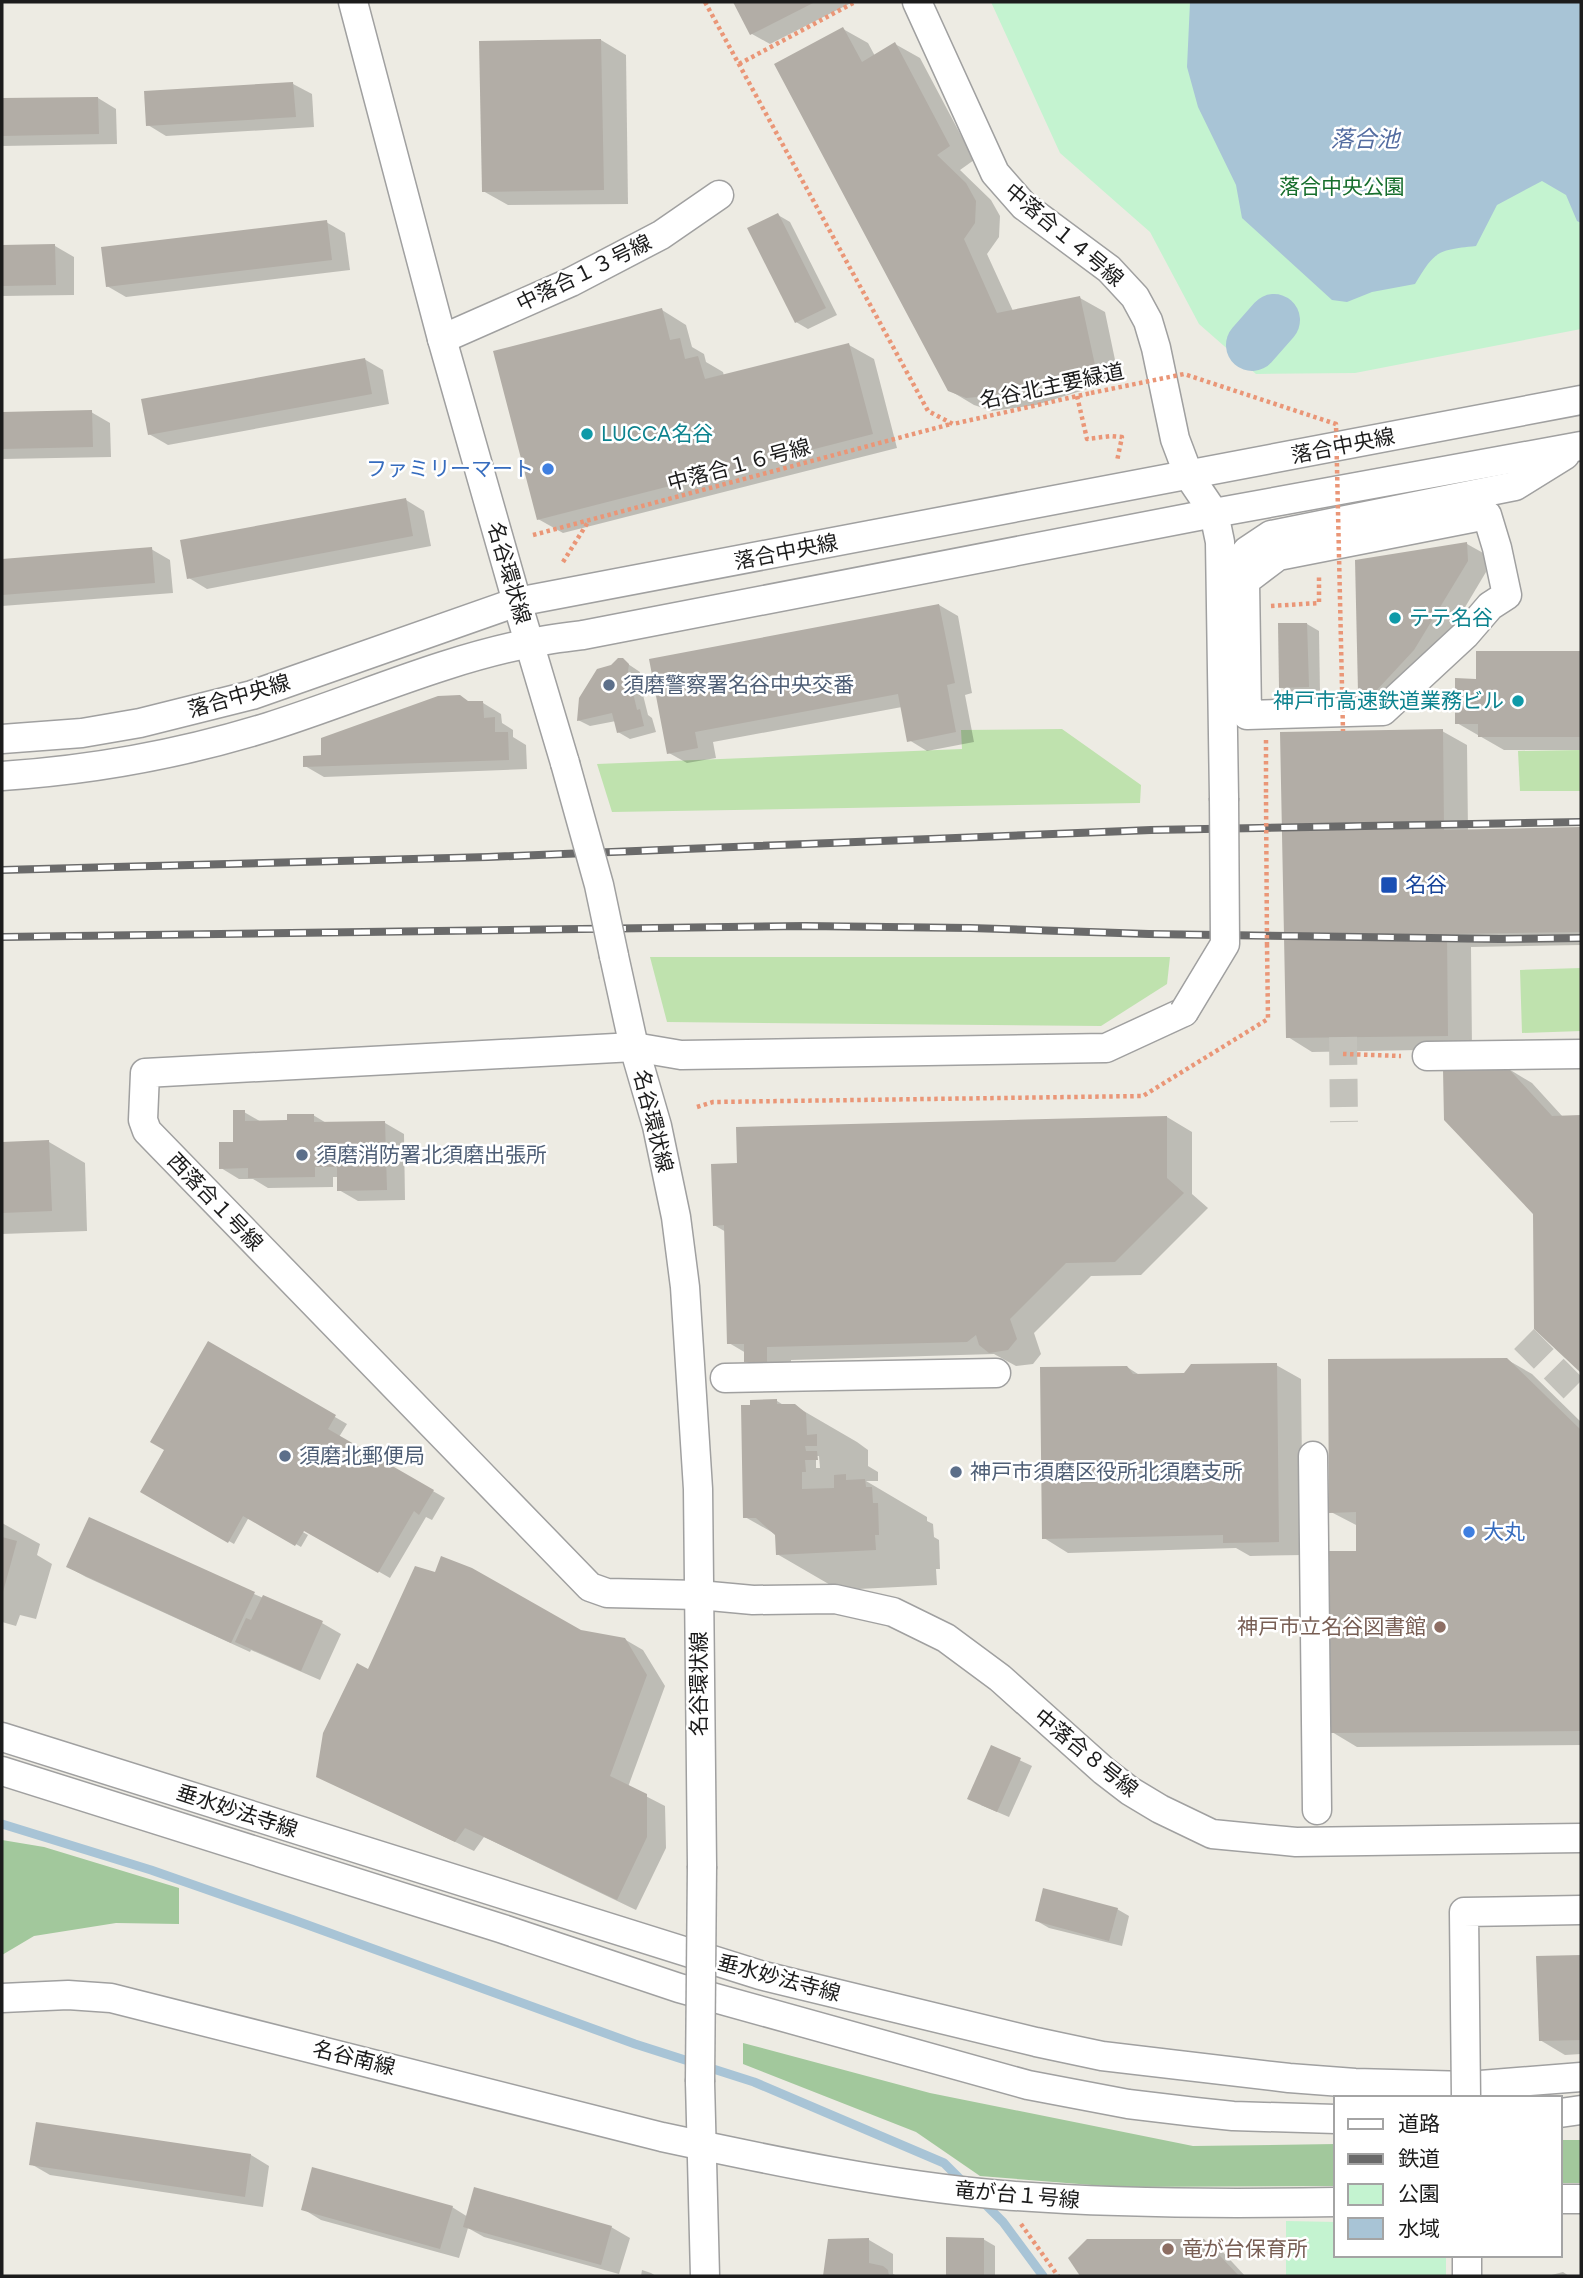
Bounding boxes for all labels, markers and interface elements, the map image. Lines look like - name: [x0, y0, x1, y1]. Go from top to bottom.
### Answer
- water label: 落合池: [1331, 125, 1402, 153]
- park label: 落合中央公園: [1279, 174, 1405, 199]
- street label: 中落合１４号線: [1000, 178, 1129, 291]
- street label: 中落合１３号線: [512, 229, 655, 316]
- street label: 名谷北主要緑道: [977, 358, 1126, 413]
- place label: LUCCA名谷: [601, 421, 713, 446]
- street label: 落合中央線: [1289, 423, 1397, 468]
- marker: LUCCA名谷: [579, 426, 595, 442]
- street label: 中落合１６号線: [665, 433, 813, 496]
- place label: ファミリーマート: [366, 456, 534, 481]
- marker: ファミリーマート: [540, 461, 556, 477]
- street label: 名谷環状線: [483, 519, 536, 627]
- street label: 落合中央線: [732, 529, 840, 574]
- place label: テテ名谷: [1409, 605, 1493, 630]
- marker: テテ名谷: [1387, 610, 1403, 626]
- street label: 落合中央線: [185, 669, 293, 722]
- place label: 須磨警察署名谷中央交番: [623, 672, 854, 697]
- marker: 須磨警察署名谷中央交番: [601, 677, 617, 693]
- place label: 神戸市高速鉄道業務ビル: [1273, 688, 1504, 713]
- marker: 神戸市高速鉄道業務ビル: [1510, 693, 1526, 709]
- place label: 名谷: [1405, 872, 1447, 897]
- marker: 名谷: [1379, 875, 1399, 895]
- street label: 名谷環状線: [629, 1067, 678, 1175]
- place label: 須磨消防署北須磨出張所: [316, 1142, 547, 1167]
- marker: 須磨消防署北須磨出張所: [294, 1147, 310, 1163]
- street label: 西落合１号線: [163, 1148, 268, 1256]
- place label: 須磨北郵便局: [299, 1443, 425, 1468]
- marker: 須磨北郵便局: [277, 1448, 293, 1464]
- place label: 神戸市須磨区役所北須磨支所: [970, 1459, 1243, 1484]
- marker: 神戸市須磨区役所北須磨支所: [948, 1464, 964, 1480]
- place label: 大丸: [1483, 1519, 1525, 1544]
- marker: 大丸: [1461, 1524, 1477, 1540]
- place label: 神戸市立名谷図書館: [1237, 1614, 1426, 1639]
- marker: 神戸市立名谷図書館: [1432, 1619, 1448, 1635]
- street label: 名谷環状線: [686, 1632, 711, 1737]
- street label: 中落合８号線: [1029, 1703, 1143, 1802]
- street label: 垂水妙法寺線: [173, 1779, 301, 1842]
- street label: 垂水妙法寺線: [715, 1949, 843, 2006]
- street label: 名谷南線: [310, 2035, 398, 2080]
- legend: [1334, 2096, 1562, 2257]
- text: 道路: [1398, 2111, 1440, 2136]
- text: 鉄道: [1398, 2146, 1440, 2171]
- street label: 竜が台１号線: [953, 2177, 1081, 2212]
- text: 公園: [1398, 2181, 1440, 2206]
- text: 水域: [1398, 2216, 1440, 2241]
- place label: 竜が台保育所: [1182, 2236, 1308, 2261]
- marker: 竜が台保育所: [1160, 2241, 1176, 2257]

